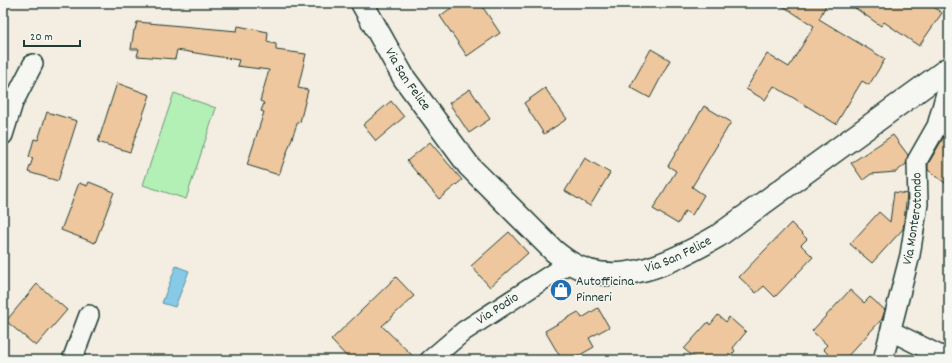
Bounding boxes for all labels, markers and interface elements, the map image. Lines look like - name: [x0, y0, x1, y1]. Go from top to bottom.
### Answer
- scale bar: [24, 22, 80, 48]
- text: 20 m: [30, 29, 53, 46]
- street label: Via San Felice: [379, 44, 435, 115]
- street label: Via Monterotondo: [898, 172, 928, 267]
- street label: Via San Felice: [642, 231, 716, 279]
- place label: Autofficina Pinneri: [576, 272, 634, 308]
- shop icon: Autofficina Pinneri: [548, 277, 574, 303]
- street label: Via Podio: [473, 288, 523, 330]

